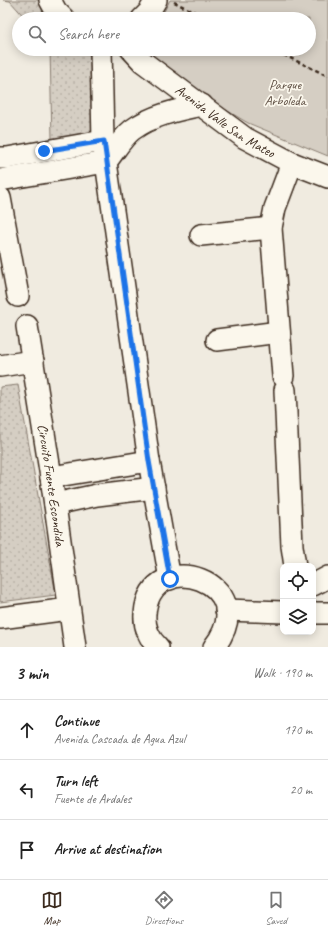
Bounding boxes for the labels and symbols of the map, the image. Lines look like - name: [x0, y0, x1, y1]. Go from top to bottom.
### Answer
- park label: Parque Arboleda: [264, 76, 307, 109]
- street label: Avenida Valle San Mateo: [172, 81, 279, 162]
- route end: [35, 142, 53, 160]
- street label: Circuito Fuente Escondida: [34, 423, 69, 548]
- route start: [161, 570, 179, 588]

